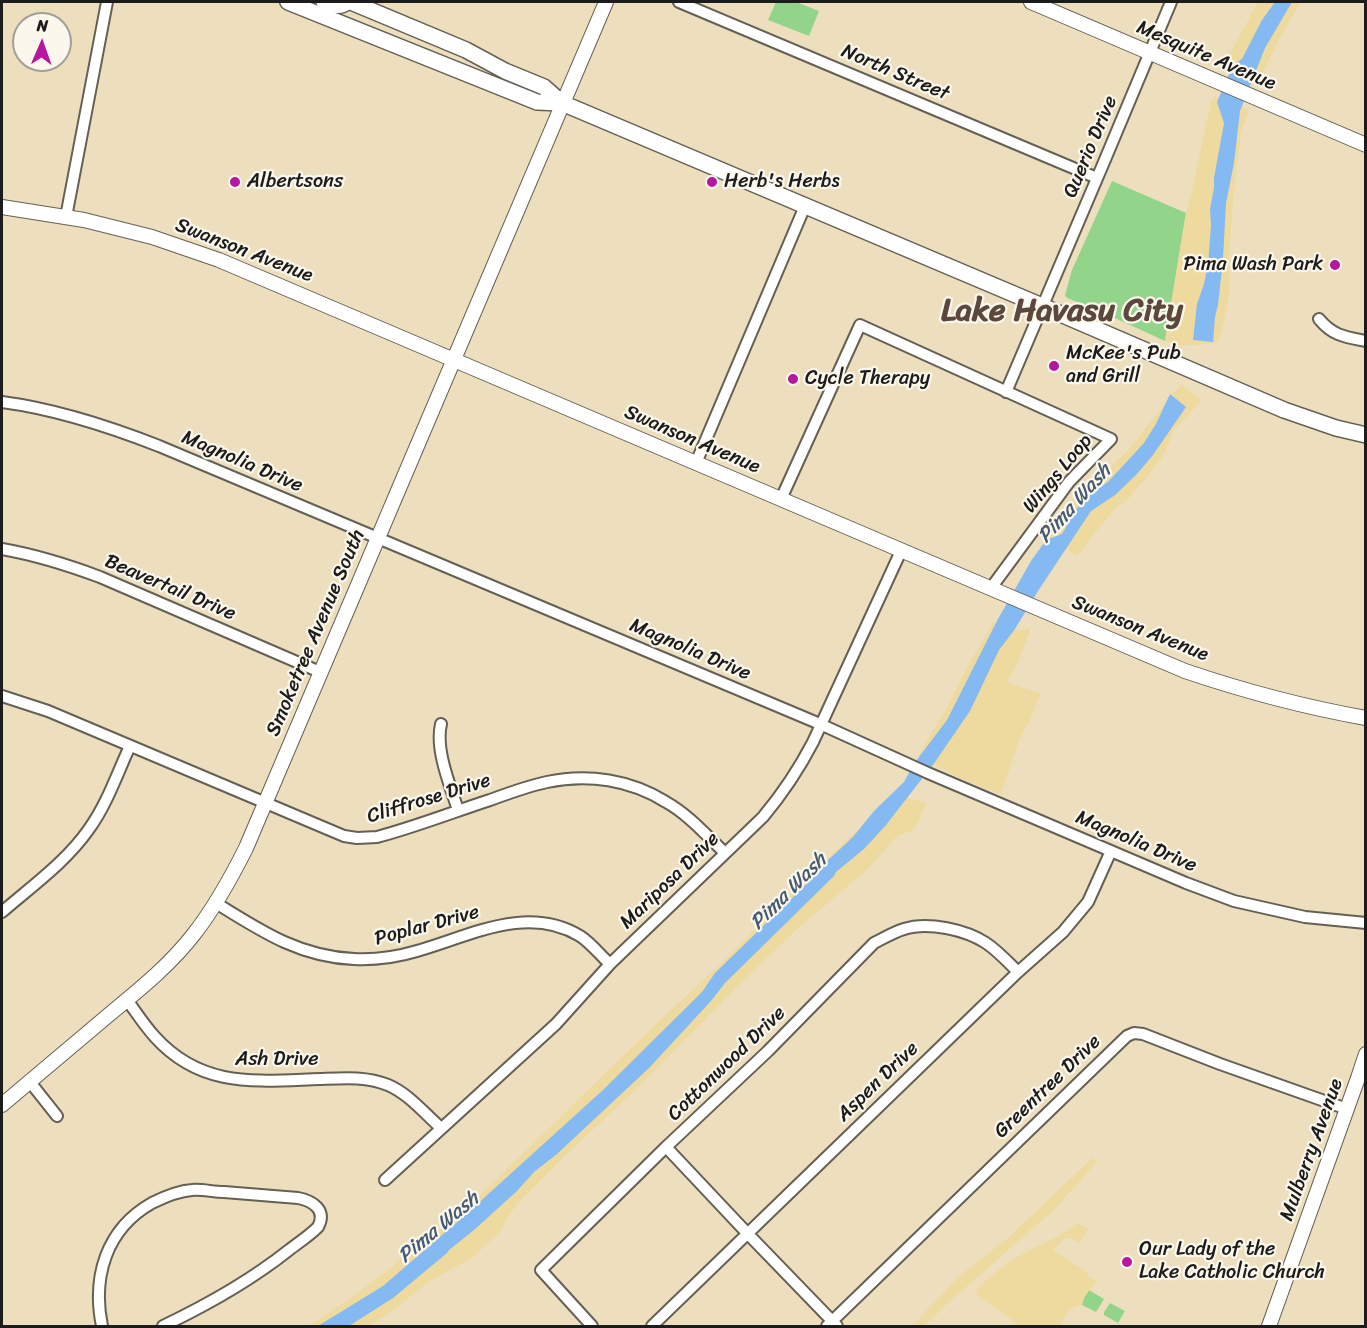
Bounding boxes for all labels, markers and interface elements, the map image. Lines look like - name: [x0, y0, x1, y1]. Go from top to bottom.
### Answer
- text: N: [37, 11, 49, 40]
- north arrow: [12, 12, 72, 72]
- street label: Mesquite Avenue: [1133, 16, 1279, 96]
- street label: North Street: [837, 40, 953, 106]
- street label: Querio Drive: [1059, 92, 1123, 202]
- place label: Albertsons: [247, 170, 343, 194]
- place label: Herb's Herbs: [724, 170, 840, 194]
- marker: Albertsons: [228, 175, 242, 189]
- marker: Herb's Herbs: [705, 175, 719, 189]
- street label: Swanson Avenue: [172, 214, 316, 288]
- place label: Pima Wash Park: [1183, 253, 1323, 277]
- marker: Pima Wash Park: [1328, 258, 1342, 272]
- district label: Lake Havasu City: [941, 293, 1183, 331]
- place label: McKee's Pub and Grill: [1066, 342, 1181, 389]
- marker: McKee's Pub and Grill: [1047, 359, 1061, 373]
- place label: Cycle Therapy: [805, 367, 930, 391]
- marker: Cycle Therapy: [786, 372, 800, 386]
- street label: Swanson Avenue: [620, 401, 764, 479]
- street label: Magnolia Drive: [178, 426, 306, 498]
- street label: Wings Loop: [1018, 430, 1098, 518]
- water label: Pima Wash: [1033, 459, 1117, 549]
- street label: Smoketree Avenue South: [262, 526, 370, 740]
- street label: Beavertail Drive: [101, 550, 239, 626]
- street label: Swanson Avenue: [1068, 591, 1212, 667]
- street label: Magnolia Drive: [626, 614, 754, 686]
- street label: Cliffrose Drive: [364, 769, 494, 829]
- street label: Magnolia Drive: [1072, 806, 1200, 878]
- street label: Mariposa Drive: [615, 827, 725, 935]
- water label: Pima Wash: [745, 848, 833, 936]
- street label: Poplar Drive: [372, 901, 482, 951]
- street label: Cottonwood Drive: [663, 1002, 791, 1126]
- street label: Greentree Drive: [990, 1030, 1106, 1144]
- street label: Aspen Drive: [832, 1037, 924, 1127]
- street label: Ash Drive: [235, 1048, 319, 1072]
- street label: Mulberry Avenue: [1275, 1076, 1349, 1224]
- water label: Pima Wash: [393, 1187, 485, 1269]
- place label: Our Lady of the Lake Catholic Church: [1139, 1238, 1325, 1285]
- marker: Our Lady of the Lake Catholic Church: [1120, 1255, 1134, 1269]

